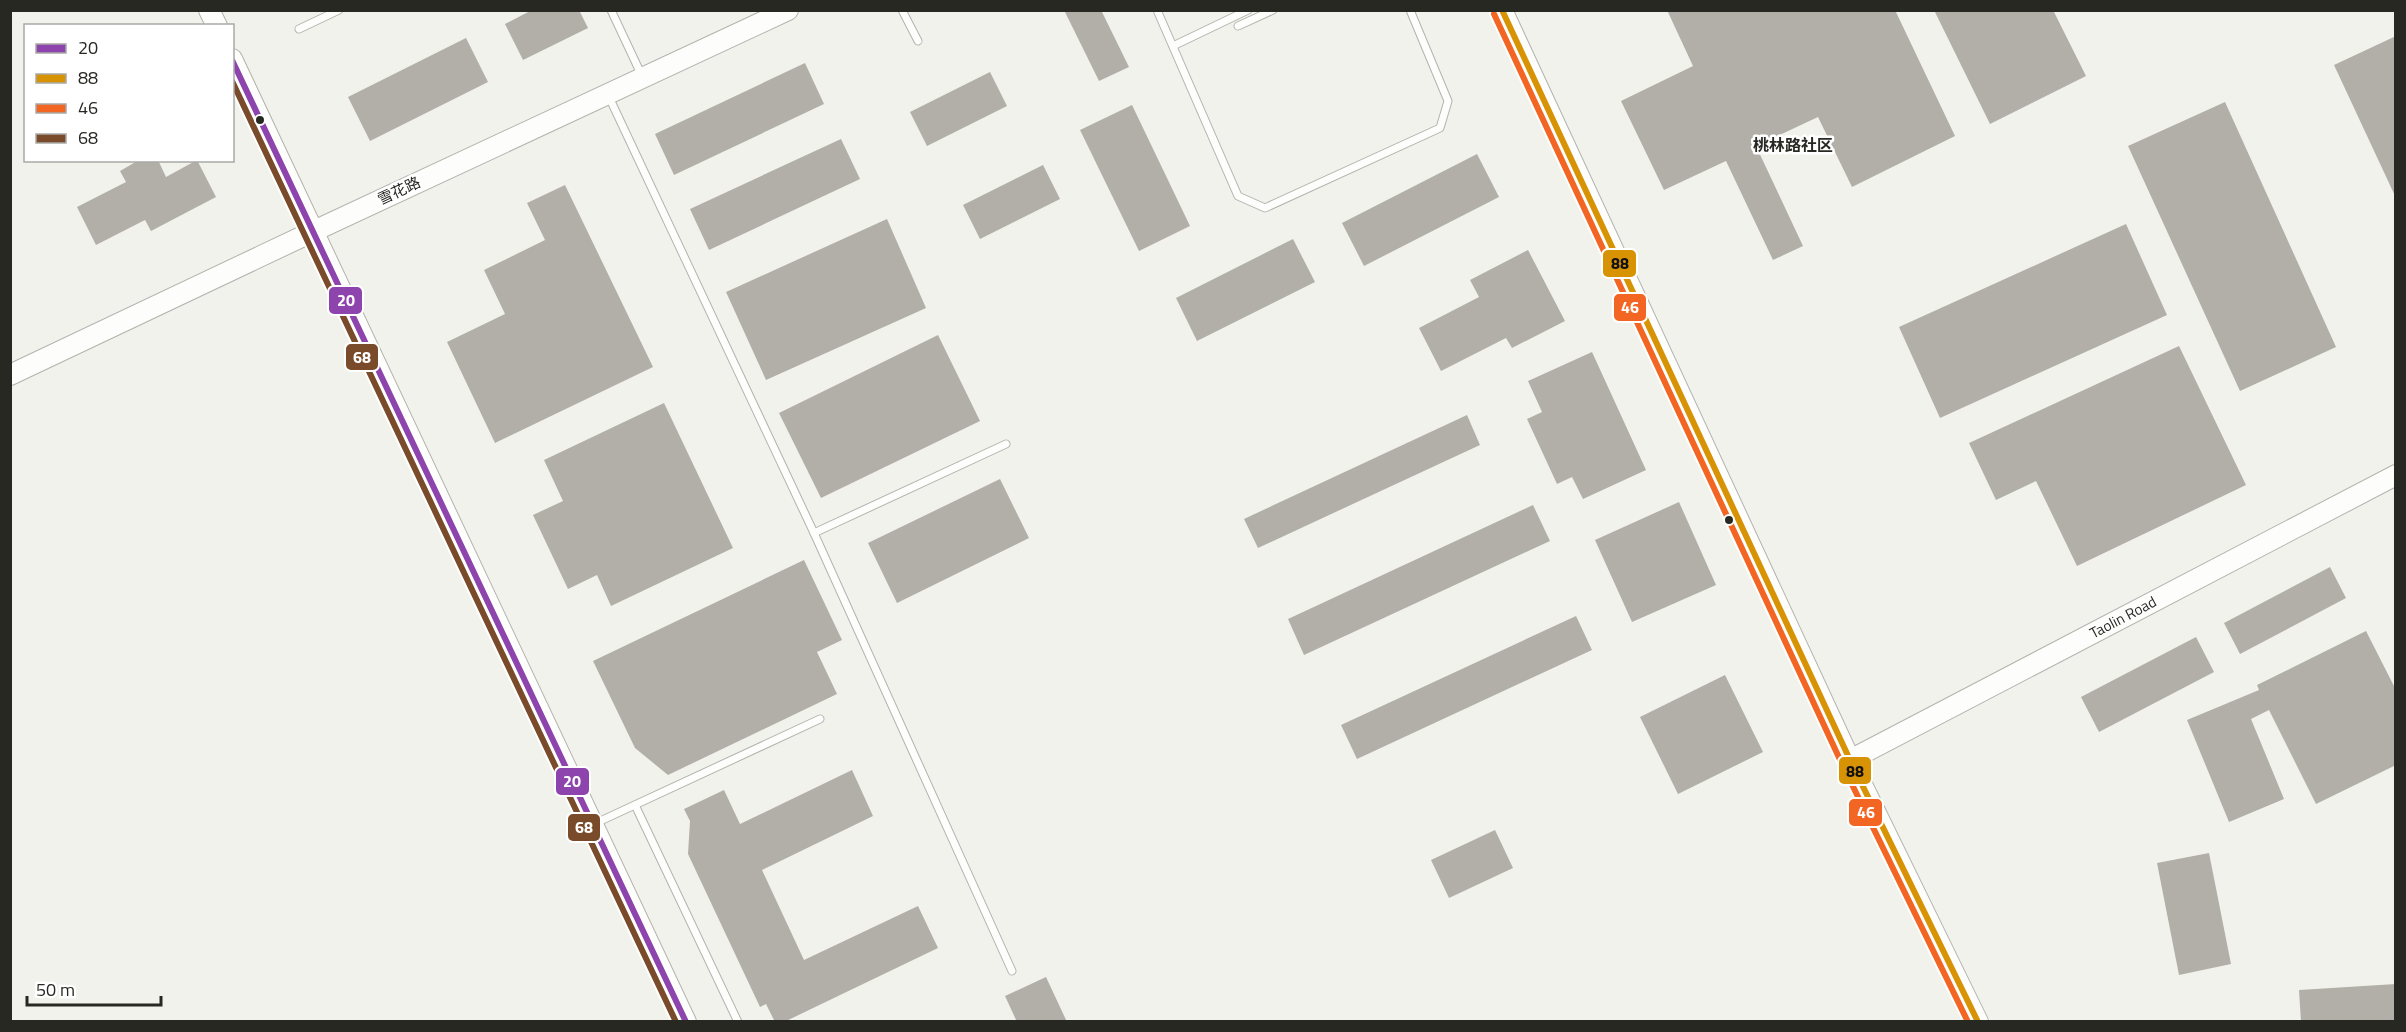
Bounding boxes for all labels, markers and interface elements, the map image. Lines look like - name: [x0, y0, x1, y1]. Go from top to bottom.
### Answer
- legend: [24, 24, 234, 162]
- text: 20: [78, 34, 98, 61]
- text: 88: [78, 64, 98, 91]
- text: 46: [78, 94, 98, 121]
- unlabelled marker: [254, 114, 266, 126]
- text: 68: [78, 124, 98, 151]
- district label: 桃林路社区: [1753, 133, 1833, 157]
- street label: 雪花路: [374, 171, 424, 210]
- line badge: 88: [1602, 249, 1637, 278]
- text: 88: [1611, 251, 1629, 275]
- line badge: 20: [328, 286, 363, 315]
- text: 20: [337, 288, 355, 312]
- line badge: 46: [1613, 293, 1647, 322]
- text: 46: [1621, 295, 1639, 319]
- line badge: 68: [345, 343, 379, 371]
- text: 68: [353, 345, 371, 369]
- unlabelled marker: [1723, 514, 1735, 526]
- street label: Taolin Road: [2085, 590, 2160, 644]
- line badge: 88: [1838, 756, 1872, 785]
- text: 88: [1846, 759, 1864, 783]
- line badge: 20: [555, 767, 590, 796]
- text: 20: [563, 769, 581, 793]
- line badge: 46: [1848, 798, 1883, 827]
- text: 46: [1857, 800, 1875, 824]
- line badge: 68: [567, 813, 601, 842]
- text: 68: [575, 815, 593, 839]
- scale bar: [27, 969, 160, 1007]
- text: 50 m: [36, 976, 75, 1003]

